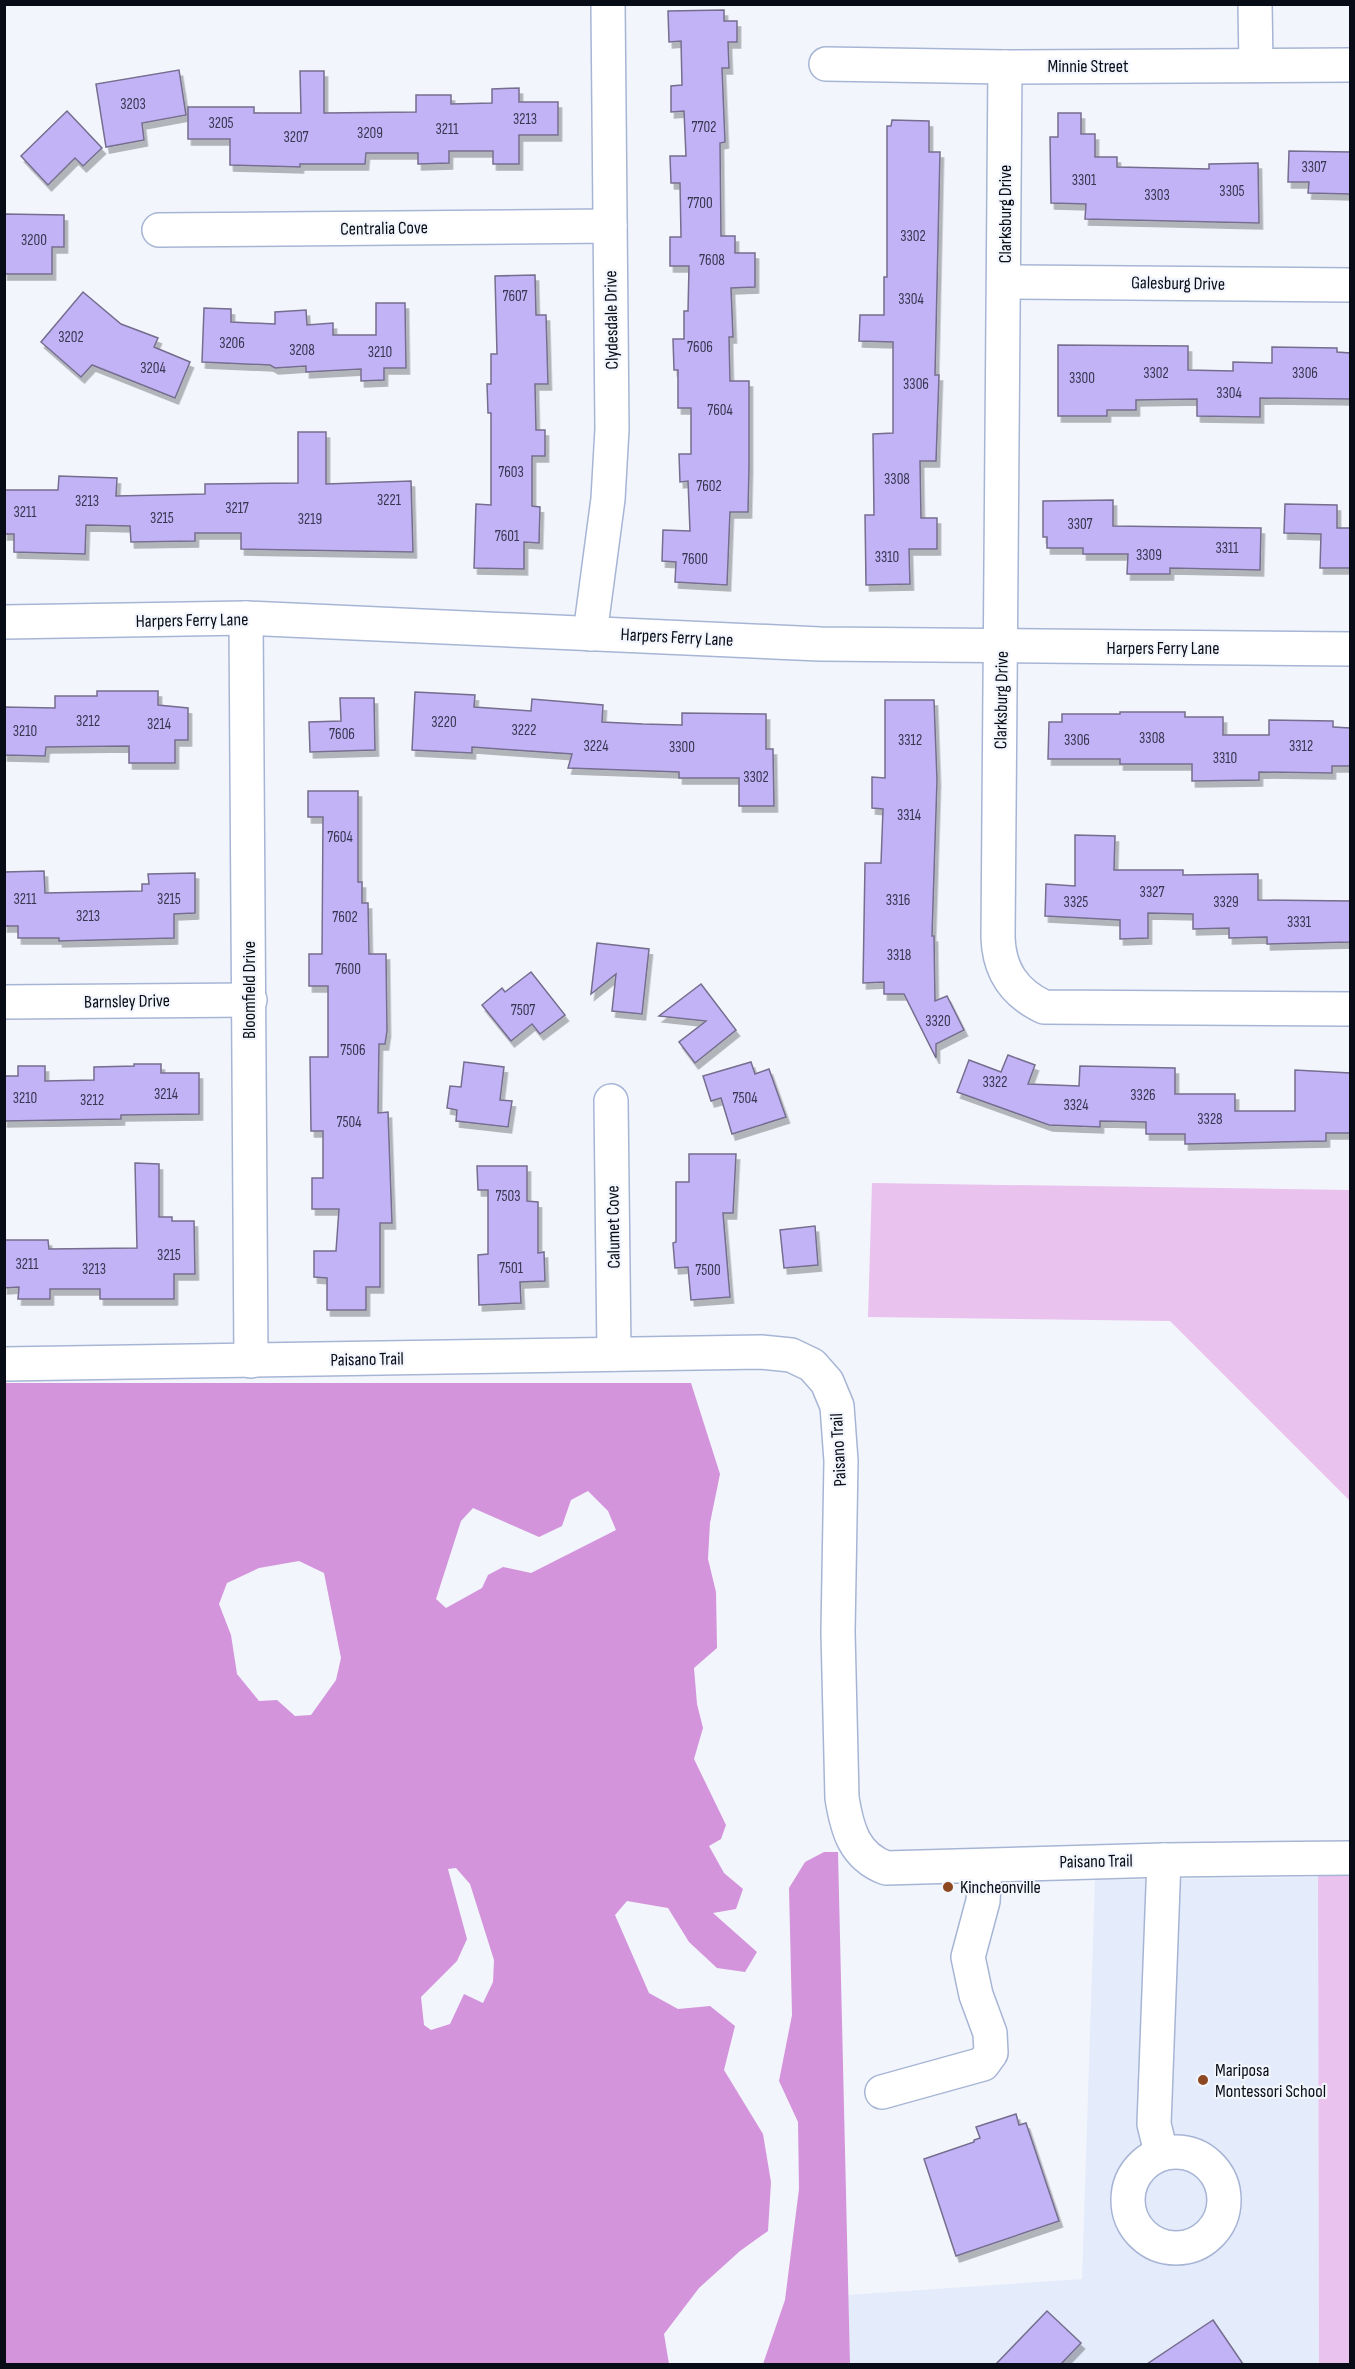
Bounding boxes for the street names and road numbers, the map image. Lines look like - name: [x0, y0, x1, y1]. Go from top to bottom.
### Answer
- street label: Minnie Street: [1048, 56, 1129, 77]
- street label: Clarksburg Drive: [995, 165, 1016, 263]
- street label: Centralia Cove: [340, 217, 428, 240]
- street label: Clydesdale Drive: [600, 270, 623, 370]
- street label: Galesburg Drive: [1131, 272, 1225, 295]
- street label: Harpers Ferry Lane: [135, 609, 249, 632]
- street label: Harpers Ferry Lane: [620, 624, 734, 651]
- street label: Harpers Ferry Lane: [1107, 638, 1219, 659]
- street label: Clarksburg Drive: [990, 651, 1013, 749]
- street label: Bloomfield Drive: [239, 941, 260, 1039]
- street label: Barnsley Drive: [84, 990, 170, 1013]
- street label: Calumet Cove: [602, 1185, 625, 1269]
- street label: Paisano Trail: [330, 1348, 404, 1371]
- street label: Paisano Trail: [826, 1413, 851, 1487]
- street label: Paisano Trail: [1059, 1850, 1133, 1873]

